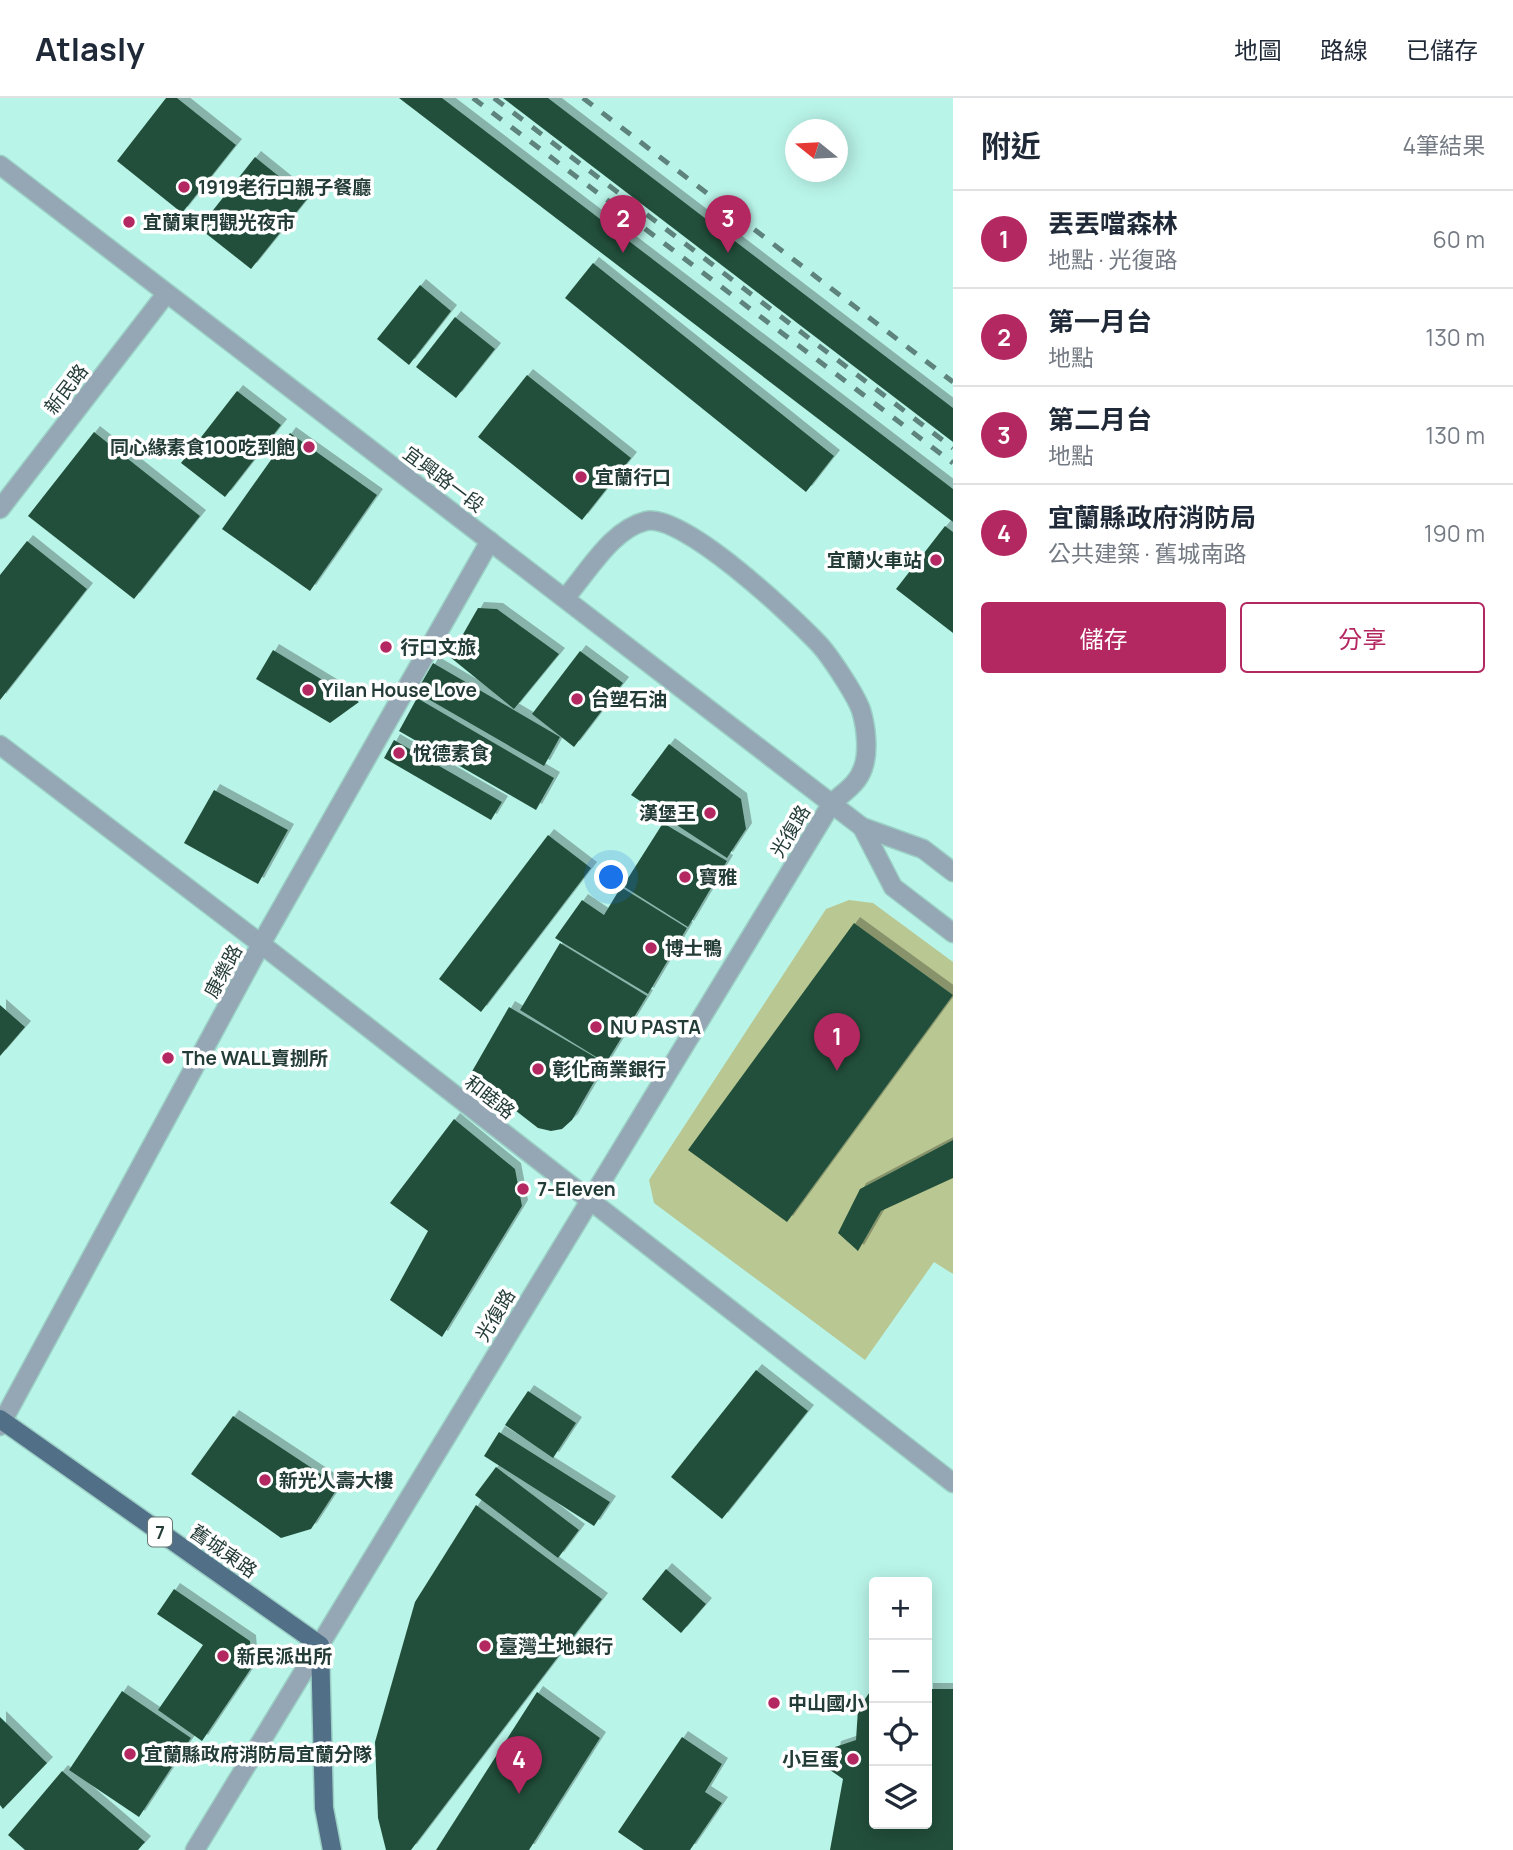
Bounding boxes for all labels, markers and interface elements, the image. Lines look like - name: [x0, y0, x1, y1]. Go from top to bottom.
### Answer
- text: Atlasly: [35, 26, 145, 71]
- text: 地圖: [1234, 33, 1282, 66]
- text: 路線: [1320, 33, 1368, 66]
- text: 已儲存: [1406, 33, 1478, 66]
- north arrow: [785, 119, 848, 182]
- text: 附近: [981, 125, 1041, 166]
- text: 4筆結果: [1402, 129, 1485, 161]
- place label: 1919老行口親子餐廳: [198, 174, 371, 200]
- marker: 1919老行口親子餐廳: [176, 179, 192, 195]
- pin: 2: [600, 195, 646, 253]
- pin: 3: [705, 195, 751, 253]
- text: 丟丟噹森林: [1048, 205, 1178, 241]
- place label: 宜蘭東門觀光夜市: [143, 209, 295, 235]
- marker: 宜蘭東門觀光夜市: [121, 214, 137, 230]
- text: 1: [999, 223, 1009, 255]
- text: 60 m: [1433, 223, 1485, 255]
- text: 地點 · 光復路: [1048, 243, 1177, 275]
- text: 第一月台: [1048, 303, 1152, 339]
- text: 2: [997, 321, 1011, 353]
- text: 130 m: [1425, 321, 1485, 353]
- text: 地點: [1048, 341, 1094, 373]
- street label: 新民路: [38, 359, 94, 419]
- text: 第二月台: [1048, 401, 1152, 437]
- text: 3: [997, 419, 1011, 451]
- text: 130 m: [1425, 419, 1485, 451]
- place label: 同心緣素食100吃到飽: [110, 434, 295, 460]
- marker: 同心緣素食100吃到飽: [301, 439, 317, 455]
- text: 地點: [1048, 439, 1094, 471]
- street label: 宜興路一段: [398, 440, 490, 518]
- place label: 宜蘭行口: [595, 464, 671, 490]
- marker: 宜蘭行口: [573, 469, 589, 485]
- text: 宜蘭縣政府消防局: [1048, 499, 1256, 535]
- text: 4: [997, 517, 1011, 549]
- text: 190 m: [1424, 517, 1485, 549]
- text: 公共建築 · 舊城南路: [1048, 537, 1246, 569]
- place label: 宜蘭火車站: [827, 547, 922, 573]
- marker: 宜蘭火車站: [928, 552, 944, 568]
- button: 儲存: [981, 602, 1226, 673]
- button: 分享: [1240, 602, 1485, 673]
- place label: 行口文旅: [400, 634, 476, 660]
- marker: 行口文旅: [378, 639, 394, 655]
- place label: Yilan House Love: [322, 677, 477, 703]
- marker: Yilan House Love: [300, 682, 316, 698]
- place label: 台塑石油: [591, 686, 667, 712]
- marker: 台塑石油: [569, 691, 585, 707]
- place label: 悅德素食: [413, 740, 489, 766]
- marker: 悅德素食: [391, 745, 407, 761]
- place label: 漢堡王: [639, 800, 696, 826]
- street label: 光復路: [764, 800, 816, 862]
- marker: 漢堡王: [702, 805, 718, 821]
- your location: [594, 860, 628, 894]
- place label: 寶雅: [699, 864, 737, 890]
- marker: 寶雅: [677, 869, 693, 885]
- place label: 博士鴨: [665, 935, 722, 961]
- street label: 康樂路: [198, 940, 248, 1002]
- marker: 博士鴨: [643, 940, 659, 956]
- pin: 1: [814, 1013, 860, 1071]
- place label: NU PASTA: [610, 1014, 701, 1040]
- marker: NU PASTA: [588, 1019, 604, 1035]
- place label: The WALL賣捌所: [182, 1045, 328, 1071]
- marker: The WALL賣捌所: [160, 1050, 176, 1066]
- place label: 彰化商業銀行: [552, 1056, 666, 1082]
- marker: 彰化商業銀行: [530, 1061, 546, 1077]
- street label: 和睦路: [460, 1069, 520, 1125]
- place label: 7-Eleven: [537, 1176, 616, 1202]
- marker: 7-Eleven: [515, 1181, 531, 1197]
- street label: 光復路: [469, 1284, 521, 1346]
- place label: 新光人壽大樓: [279, 1467, 393, 1493]
- marker: 新光人壽大樓: [257, 1472, 273, 1488]
- road number: 7: [148, 1518, 172, 1546]
- street label: 舊城東路: [185, 1519, 263, 1583]
- map controls: [869, 1577, 932, 1829]
- button: +: [869, 1577, 932, 1640]
- place label: 臺灣土地銀行: [499, 1633, 613, 1659]
- marker: 臺灣土地銀行: [477, 1638, 493, 1654]
- button: −: [869, 1640, 932, 1703]
- place label: 新民派出所: [237, 1643, 332, 1669]
- marker: 新民派出所: [215, 1648, 231, 1664]
- place label: 中山國小: [788, 1690, 864, 1716]
- marker: 中山國小: [766, 1695, 782, 1711]
- button: locate: [869, 1703, 932, 1766]
- pin: 4: [496, 1736, 542, 1794]
- place label: 宜蘭縣政府消防局宜蘭分隊: [144, 1741, 372, 1767]
- marker: 宜蘭縣政府消防局宜蘭分隊: [122, 1746, 138, 1762]
- place label: 小巨蛋: [782, 1746, 839, 1772]
- marker: 小巨蛋: [845, 1751, 861, 1767]
- button: layers: [869, 1766, 932, 1829]

